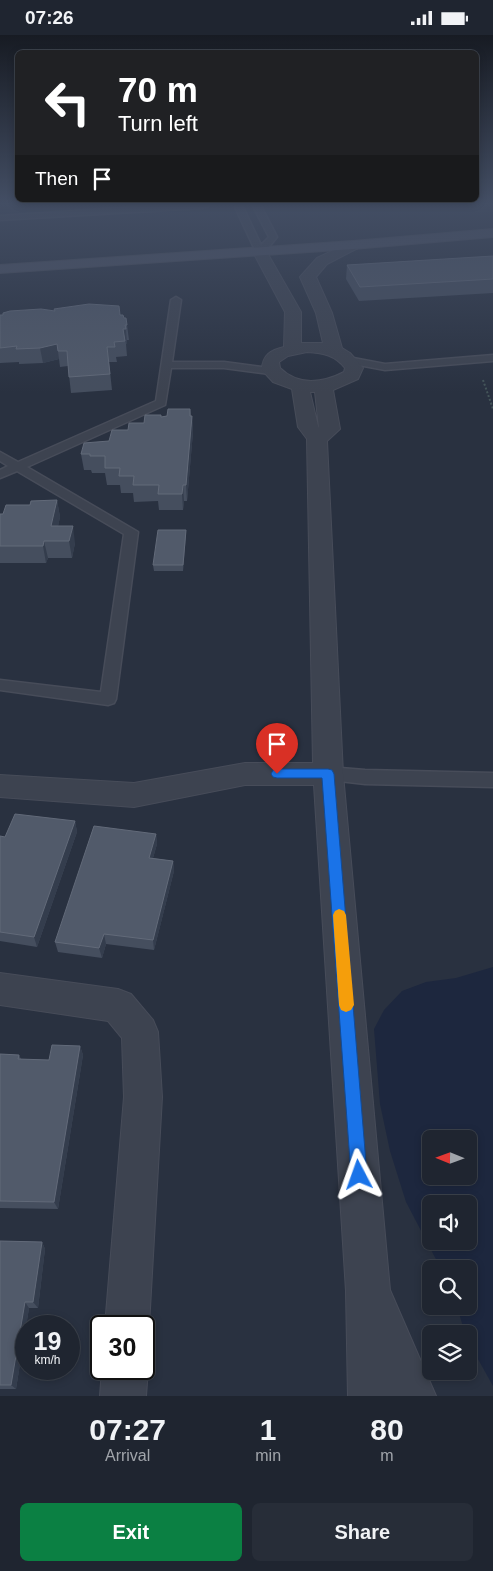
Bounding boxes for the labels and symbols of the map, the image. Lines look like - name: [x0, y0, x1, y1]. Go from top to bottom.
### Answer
- pin: [256, 723, 298, 774]
- north arrow: [422, 1130, 478, 1185]
- position arrow: [332, 1148, 384, 1200]
- speed limit sign: 30: [90, 1315, 155, 1380]

